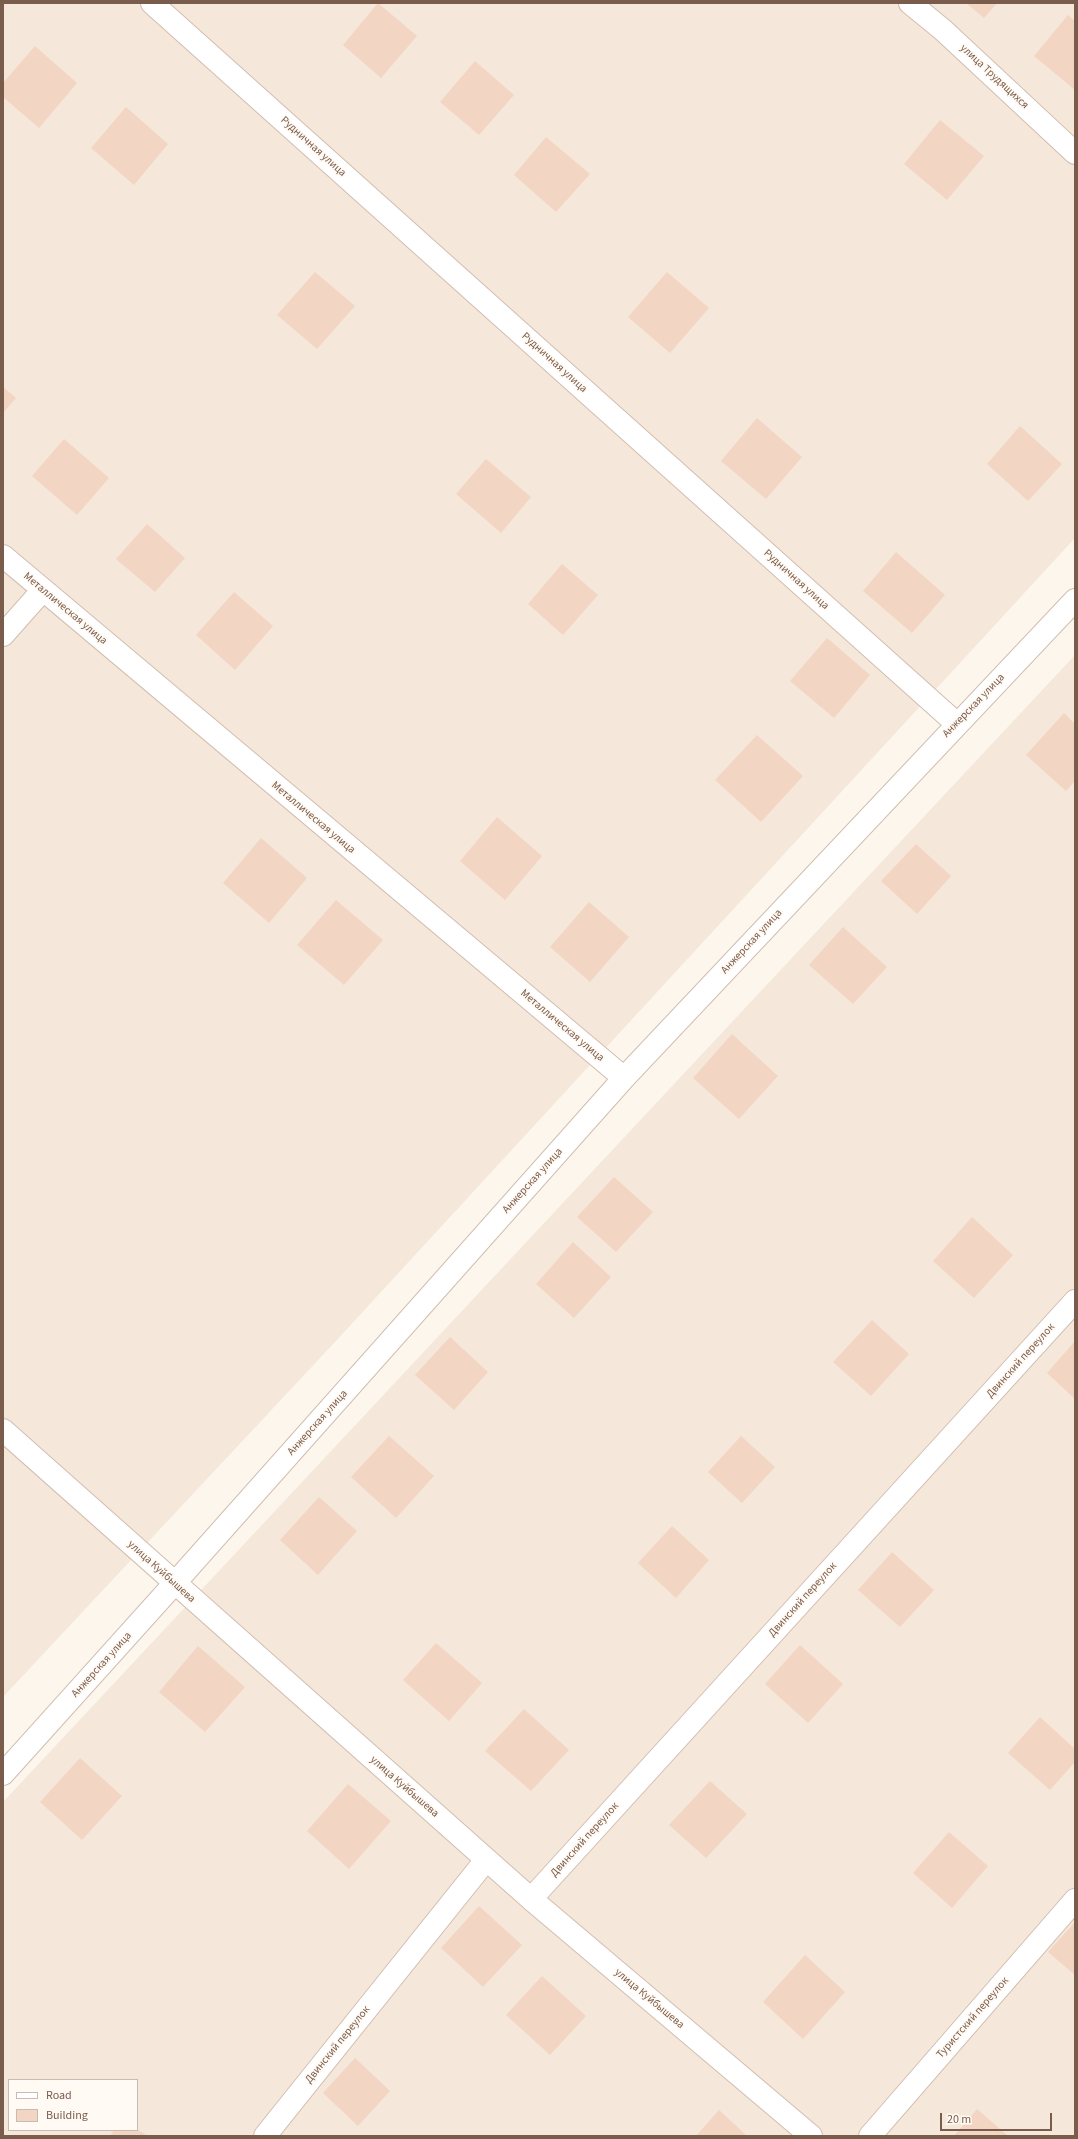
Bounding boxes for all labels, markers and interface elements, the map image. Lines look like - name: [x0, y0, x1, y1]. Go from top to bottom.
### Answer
- street label: улица Трудящихся: [957, 42, 1031, 112]
- street label: Рудничная улица: [278, 114, 348, 180]
- street label: Рудничная улица: [519, 330, 589, 396]
- street label: Рудничная улица: [761, 547, 831, 613]
- street label: Металлическая улица: [20, 570, 110, 648]
- street label: Анжерская улица: [940, 671, 1008, 741]
- street label: Металлическая улица: [268, 779, 358, 857]
- street label: Анжерская улица: [719, 907, 785, 977]
- street label: Металлическая улица: [517, 987, 607, 1065]
- street label: Анжерская улица: [500, 1145, 566, 1217]
- street label: Двинский переулок: [984, 1321, 1058, 1401]
- street label: Анжерская улица: [285, 1387, 351, 1459]
- street label: улица Куйбышева: [124, 1538, 198, 1606]
- street label: Двинский переулок: [766, 1560, 840, 1640]
- street label: Анжерская улица: [69, 1629, 135, 1701]
- street label: улица Куйбышева: [367, 1754, 441, 1820]
- street label: Двинский переулок: [548, 1800, 622, 1880]
- street label: улица Куйбышева: [612, 1966, 686, 2032]
- street label: Туристский переулок: [934, 1975, 1012, 2061]
- street label: Двинский переулок: [303, 2004, 373, 2086]
- legend: [8, 2079, 138, 2131]
- text: Road: [46, 2087, 72, 2104]
- scale bar: [942, 2105, 1054, 2131]
- text: Building: [46, 2107, 88, 2124]
- text: 20 m: [947, 2111, 971, 2128]

